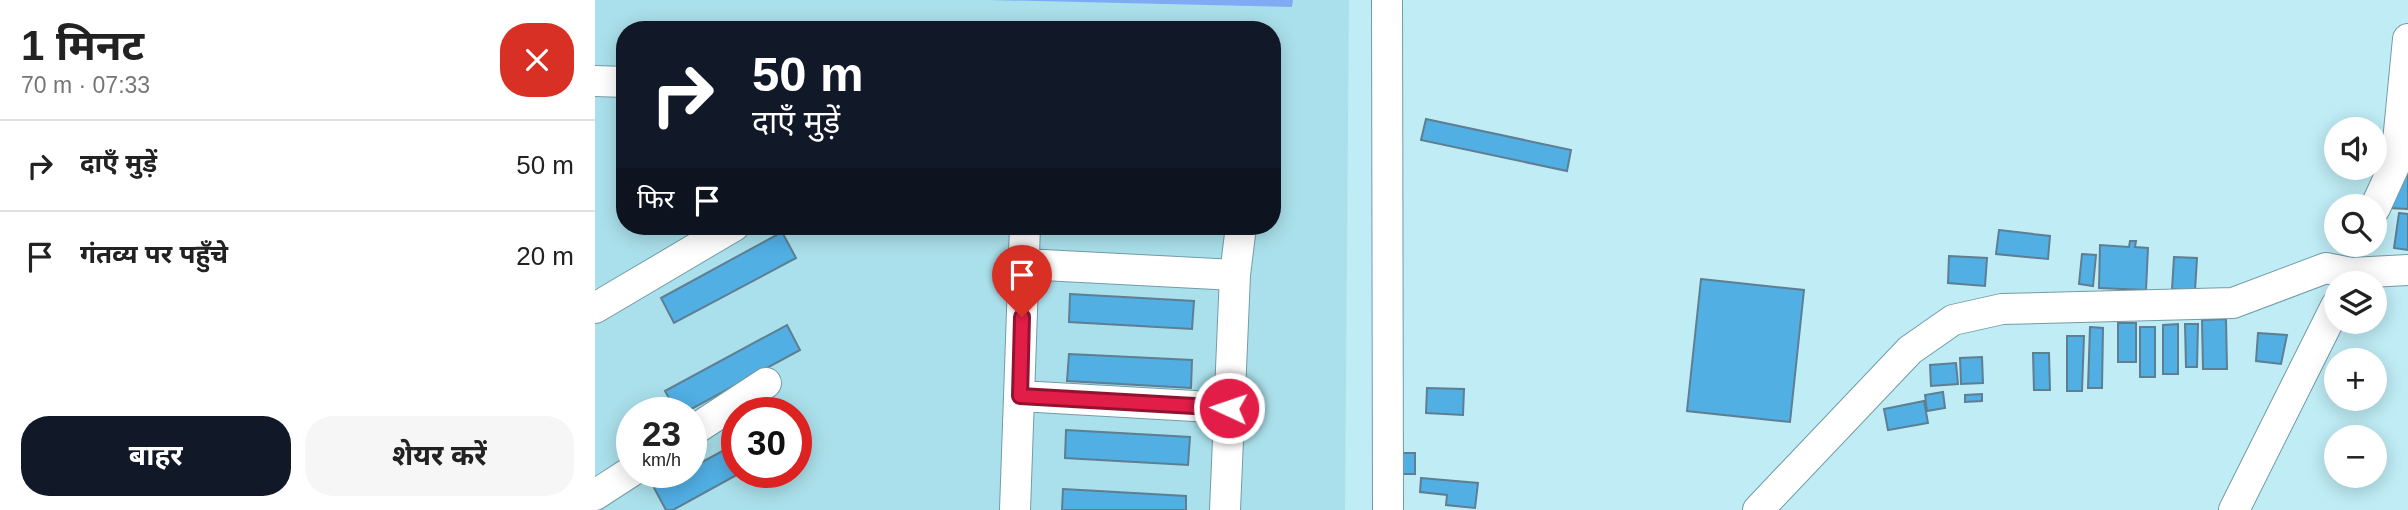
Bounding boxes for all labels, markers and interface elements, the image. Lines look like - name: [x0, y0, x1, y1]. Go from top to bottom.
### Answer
- text: 1 मिनट: [21, 22, 144, 69]
- button: close: [500, 23, 574, 97]
- text: 50 m: [752, 47, 864, 101]
- icon: right: [637, 49, 728, 140]
- text: 70 m · 07:33: [21, 72, 150, 98]
- text: दाएँ मुड़ें: [752, 104, 840, 140]
- map controls: [2324, 117, 2387, 488]
- button: sound: [2324, 117, 2387, 180]
- icon: right: [21, 147, 59, 185]
- text: दाएँ मुड़ें: [80, 148, 157, 178]
- text: 50 m: [516, 150, 574, 180]
- icon: arrive: [688, 182, 726, 220]
- text: फिर: [637, 184, 674, 214]
- button: search: [2324, 194, 2387, 257]
- icon: arrive: [21, 238, 59, 276]
- text: गंतव्य पर पहुँचे: [80, 239, 228, 269]
- text: 20 m: [516, 241, 574, 271]
- pin: [992, 245, 1052, 317]
- icon: arrive: [1003, 256, 1041, 294]
- button: layers: [2324, 271, 2387, 334]
- button: +: [2324, 348, 2387, 411]
- position arrow: [1192, 371, 1266, 445]
- speed limit sign: 30: [721, 397, 812, 488]
- text: 23: [642, 414, 681, 453]
- button: बाहर: [21, 416, 291, 496]
- button: शेयर करें: [305, 416, 574, 496]
- button: −: [2324, 425, 2387, 488]
- text: km/h: [642, 450, 681, 470]

